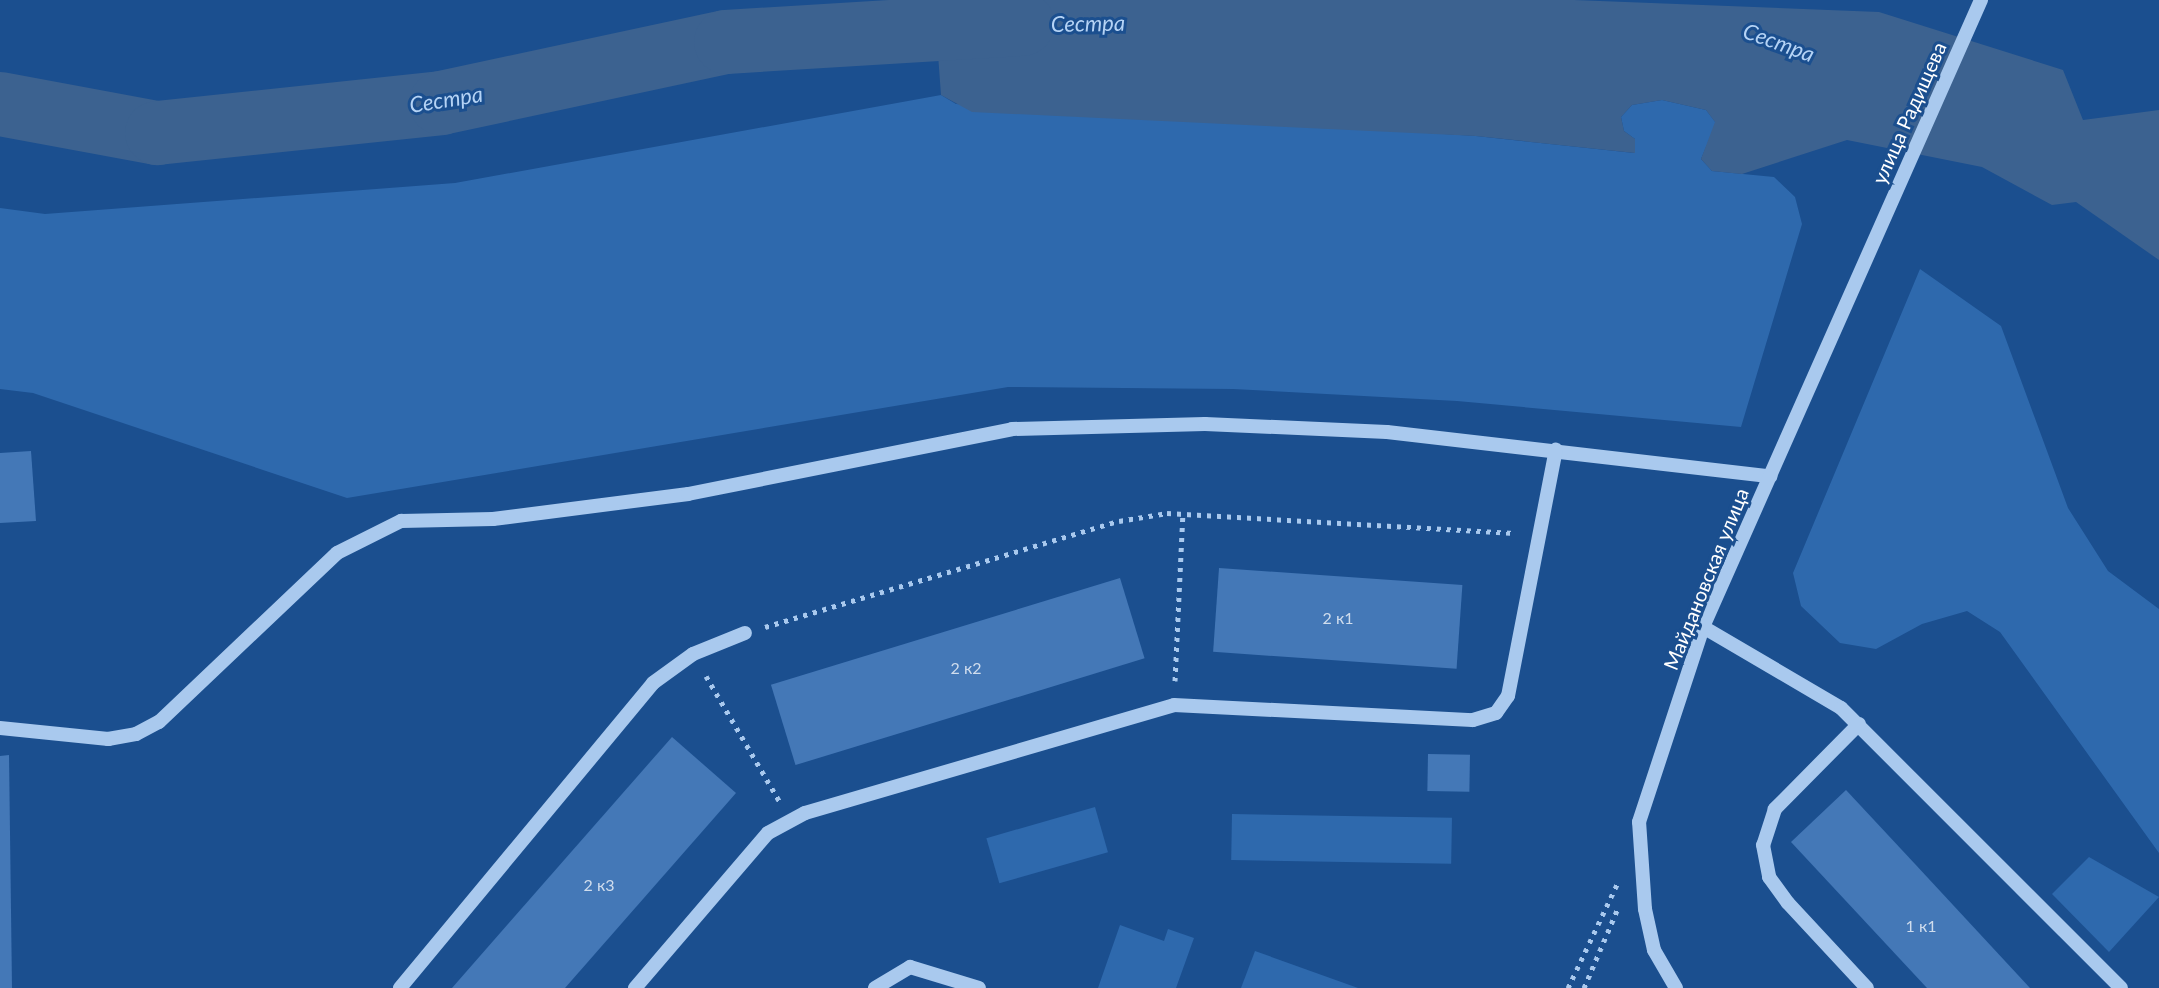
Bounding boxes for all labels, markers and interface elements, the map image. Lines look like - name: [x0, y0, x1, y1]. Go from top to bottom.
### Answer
- water label: Сестра: [1051, 9, 1125, 37]
- water label: Сестра: [1740, 17, 1818, 67]
- street label: улица Радищева: [1867, 38, 1951, 188]
- water label: Сестра: [407, 80, 485, 118]
- street label: Майдановская улица: [1659, 485, 1753, 673]
- house number: 2 к1: [1323, 608, 1353, 628]
- house number: 2 к2: [951, 658, 981, 678]
- house number: 2 к3: [584, 875, 614, 895]
- house number: 1 к1: [1906, 916, 1936, 936]

